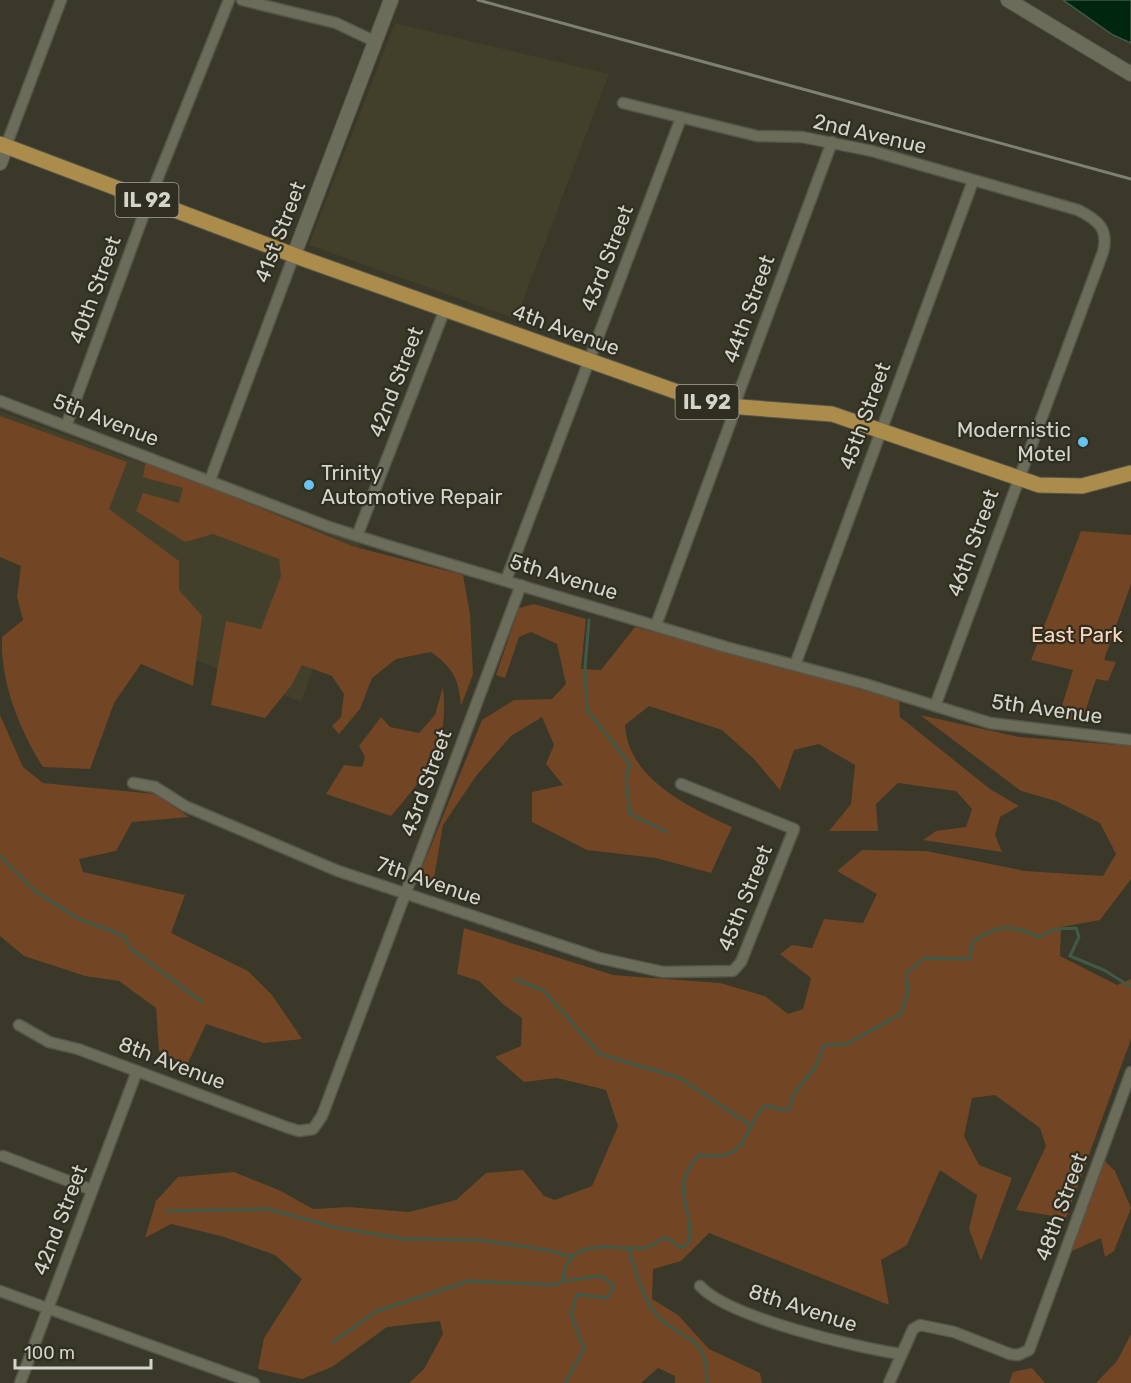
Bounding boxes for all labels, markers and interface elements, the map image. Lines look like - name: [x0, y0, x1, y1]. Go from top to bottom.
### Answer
- street label: 2nd Avenue: [811, 108, 929, 159]
- street label: 41st Street: [249, 178, 310, 286]
- road number: IL 92: [116, 183, 178, 217]
- street label: 43rd Street: [575, 201, 638, 314]
- street label: 40th Street: [63, 232, 126, 347]
- street label: 44th Street: [717, 251, 780, 366]
- street label: 4th Avenue: [509, 299, 623, 360]
- street label: 42nd Street: [363, 323, 428, 441]
- street label: 45th Street: [834, 359, 895, 473]
- road number: IL 92: [676, 385, 738, 419]
- street label: 5th Avenue: [50, 388, 163, 451]
- place label: Modernistic Motel: [957, 417, 1071, 466]
- marker: Modernistic Motel: [1076, 435, 1090, 449]
- place label: Trinity Automotive Repair: [321, 460, 502, 509]
- marker: Trinity Automotive Repair: [302, 478, 316, 492]
- street label: 46th Street: [942, 486, 1004, 600]
- street label: 5th Avenue: [507, 548, 621, 605]
- park label: East Park: [1031, 622, 1123, 647]
- street label: 5th Avenue: [990, 688, 1104, 729]
- street label: 43rd Street: [395, 726, 456, 840]
- street label: 45th Street: [712, 841, 777, 955]
- street label: 7th Avenue: [373, 851, 485, 910]
- street label: 8th Avenue: [115, 1031, 229, 1094]
- street label: 48th Street: [1029, 1149, 1092, 1264]
- street label: 42nd Street: [27, 1161, 92, 1279]
- street label: 8th Avenue: [746, 1278, 861, 1337]
- scale bar: [15, 1332, 152, 1370]
- text: 100 m: [24, 1342, 75, 1364]

